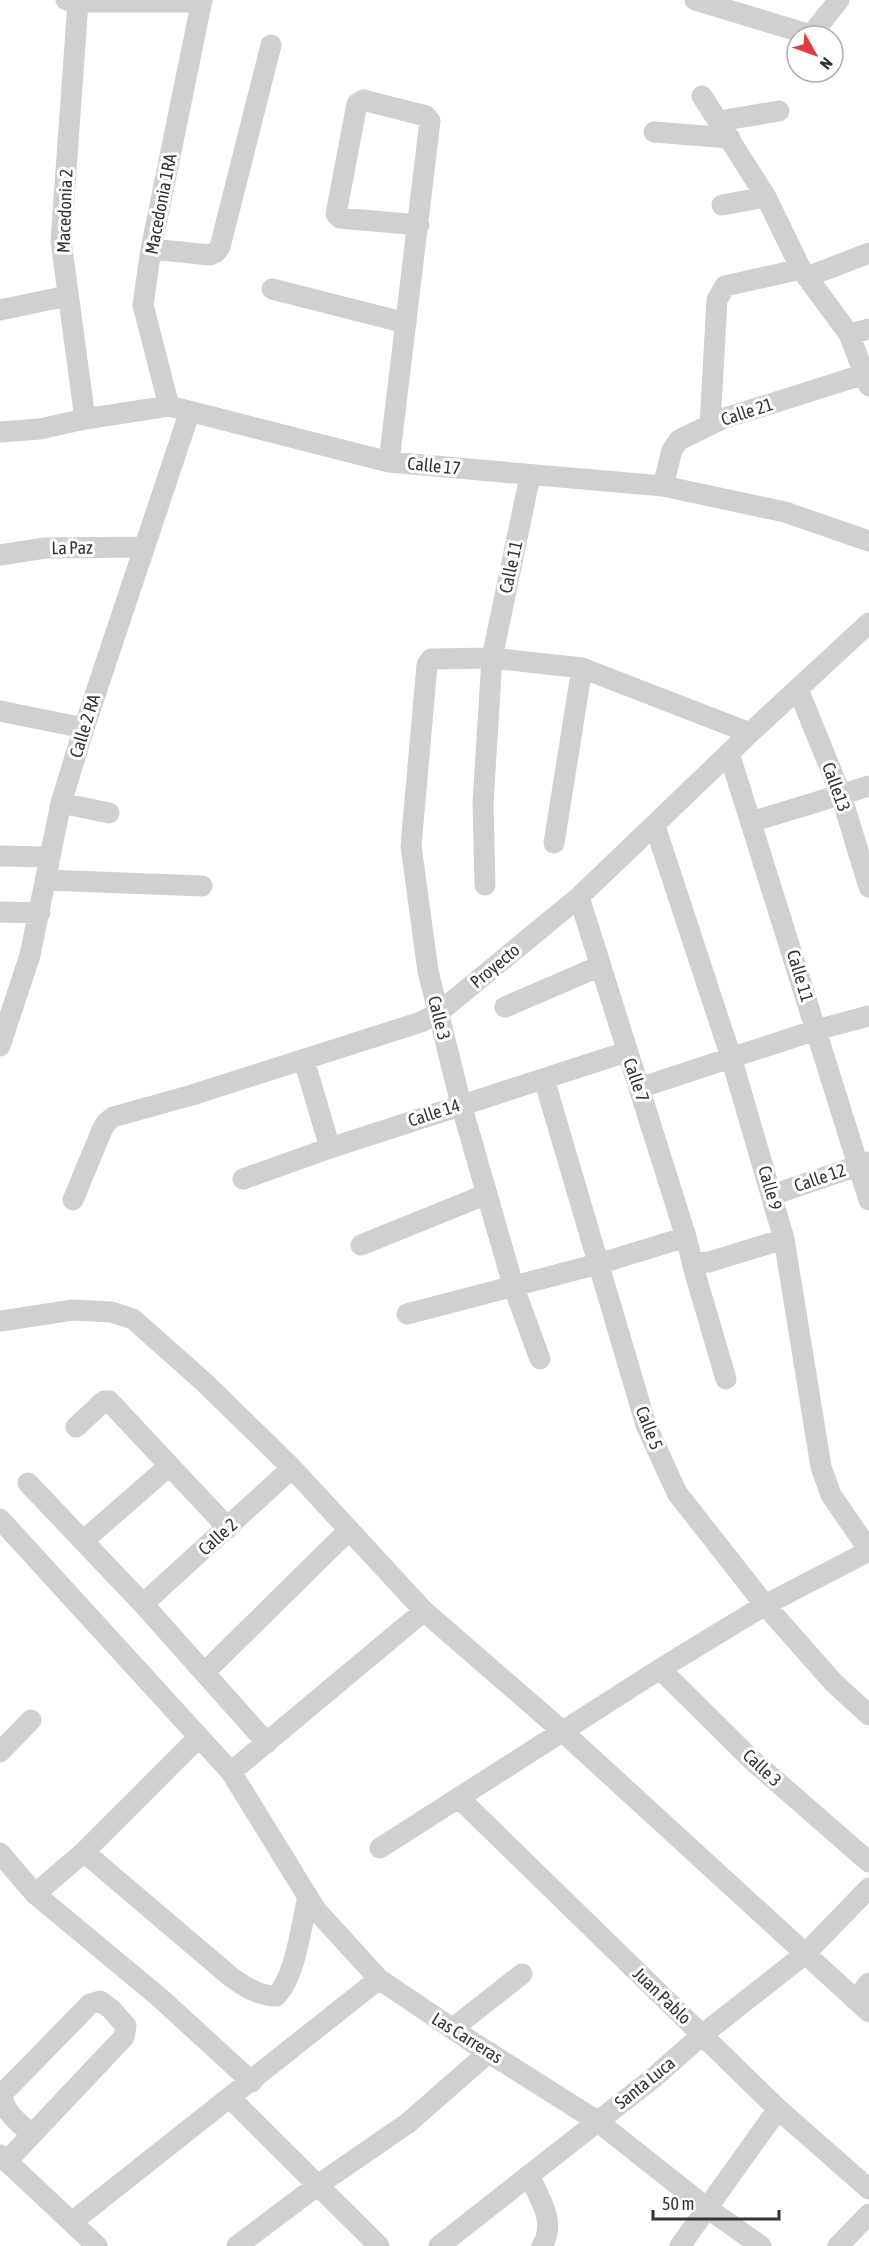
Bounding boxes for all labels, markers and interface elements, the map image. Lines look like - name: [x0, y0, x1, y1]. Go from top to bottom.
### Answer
- north arrow: [785, 24, 845, 84]
- text: N: [817, 54, 836, 73]
- street label: Macedonia 1RA: [140, 152, 181, 256]
- street label: Macedonia 2: [53, 168, 76, 253]
- street label: Calle 21: [718, 393, 775, 430]
- street label: Calle 17: [406, 452, 462, 479]
- street label: La Paz: [51, 537, 93, 558]
- street label: Calle 11: [495, 539, 526, 595]
- street label: Calle 2 RA: [65, 691, 104, 760]
- street label: Calle13: [818, 759, 855, 814]
- street label: Proyecto: [466, 939, 524, 992]
- street label: Calle 11: [783, 947, 818, 1004]
- street label: Calle 3: [424, 994, 455, 1042]
- street label: Calle 7: [619, 1055, 654, 1105]
- street label: Calle 14: [405, 1094, 462, 1131]
- street label: Calle 12: [791, 1159, 848, 1196]
- street label: Calle 9: [754, 1163, 787, 1212]
- street label: Calle 5: [632, 1403, 667, 1453]
- street label: Calle 2: [194, 1514, 241, 1559]
- street label: Calle 3: [739, 1745, 786, 1791]
- street label: Juan Pablo: [629, 1963, 696, 2028]
- street label: Las Carreras: [428, 2008, 506, 2067]
- street label: Santa Luca: [610, 2052, 679, 2113]
- scale bar: [653, 2183, 779, 2221]
- text: 50 m: [662, 2193, 694, 2214]

